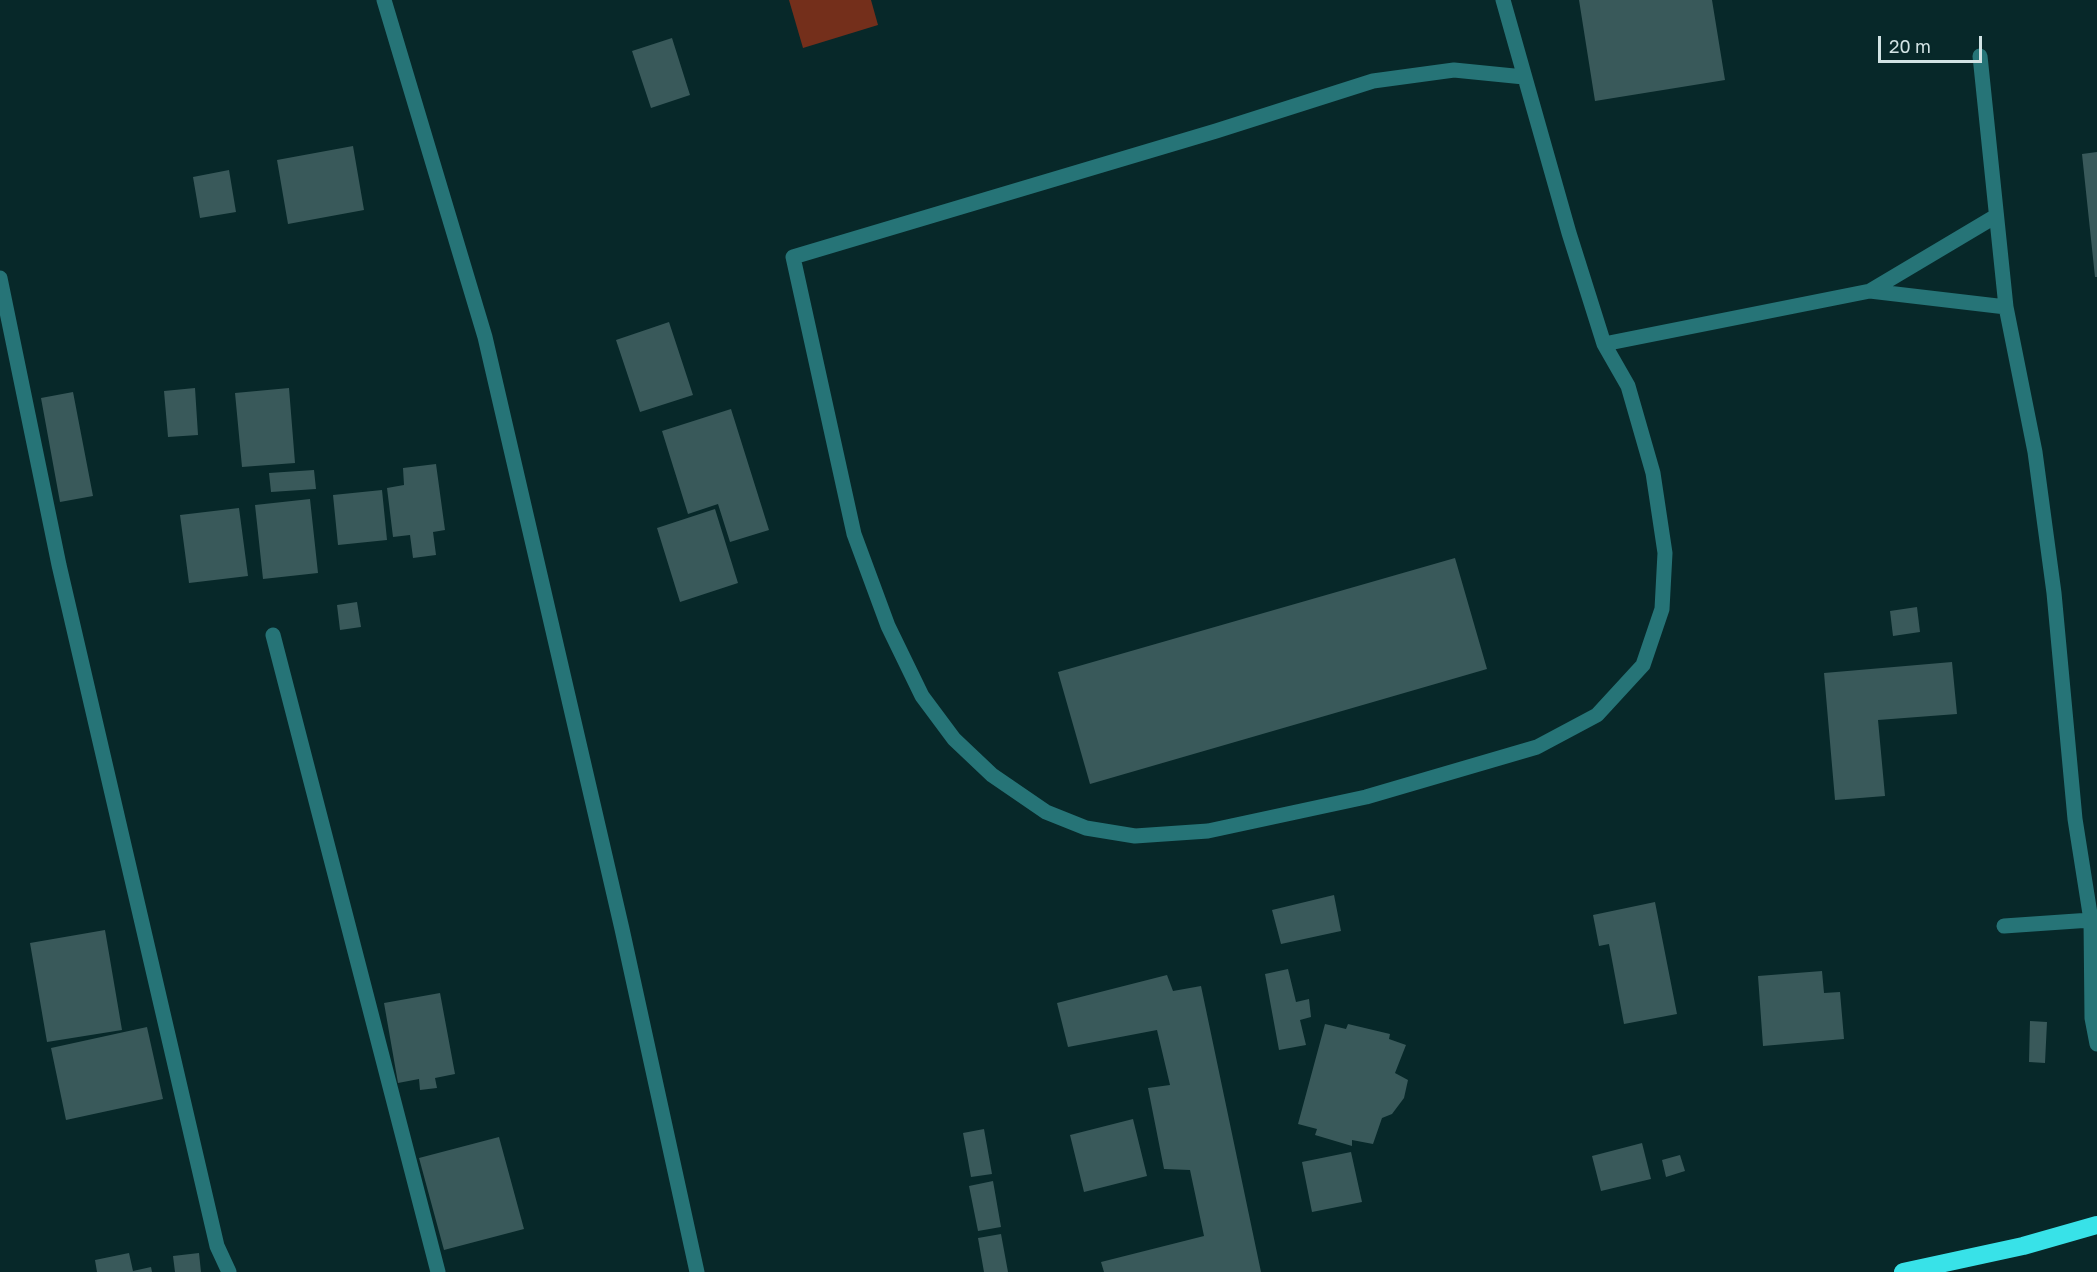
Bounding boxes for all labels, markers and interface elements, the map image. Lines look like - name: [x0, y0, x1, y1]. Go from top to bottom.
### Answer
- scale bar: [1881, 24, 1984, 62]
- text: 20 m: [1889, 35, 1931, 57]

